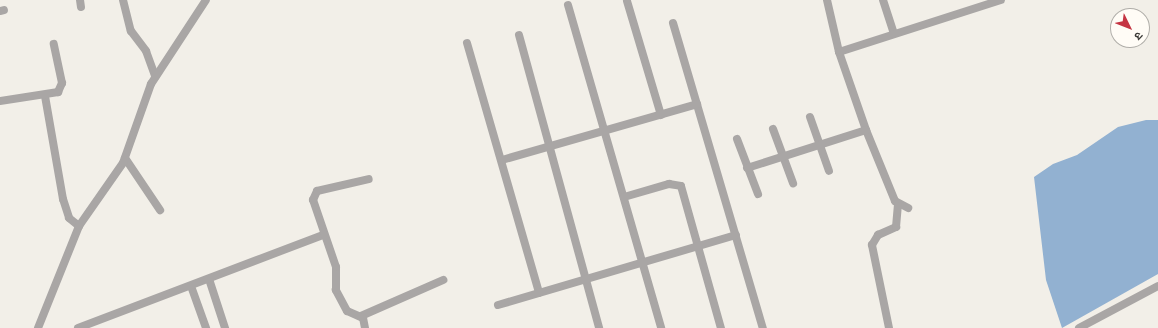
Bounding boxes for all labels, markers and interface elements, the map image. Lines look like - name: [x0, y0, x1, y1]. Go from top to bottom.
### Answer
- north arrow: [1110, 8, 1150, 48]
- text: उ: [1131, 29, 1145, 43]

